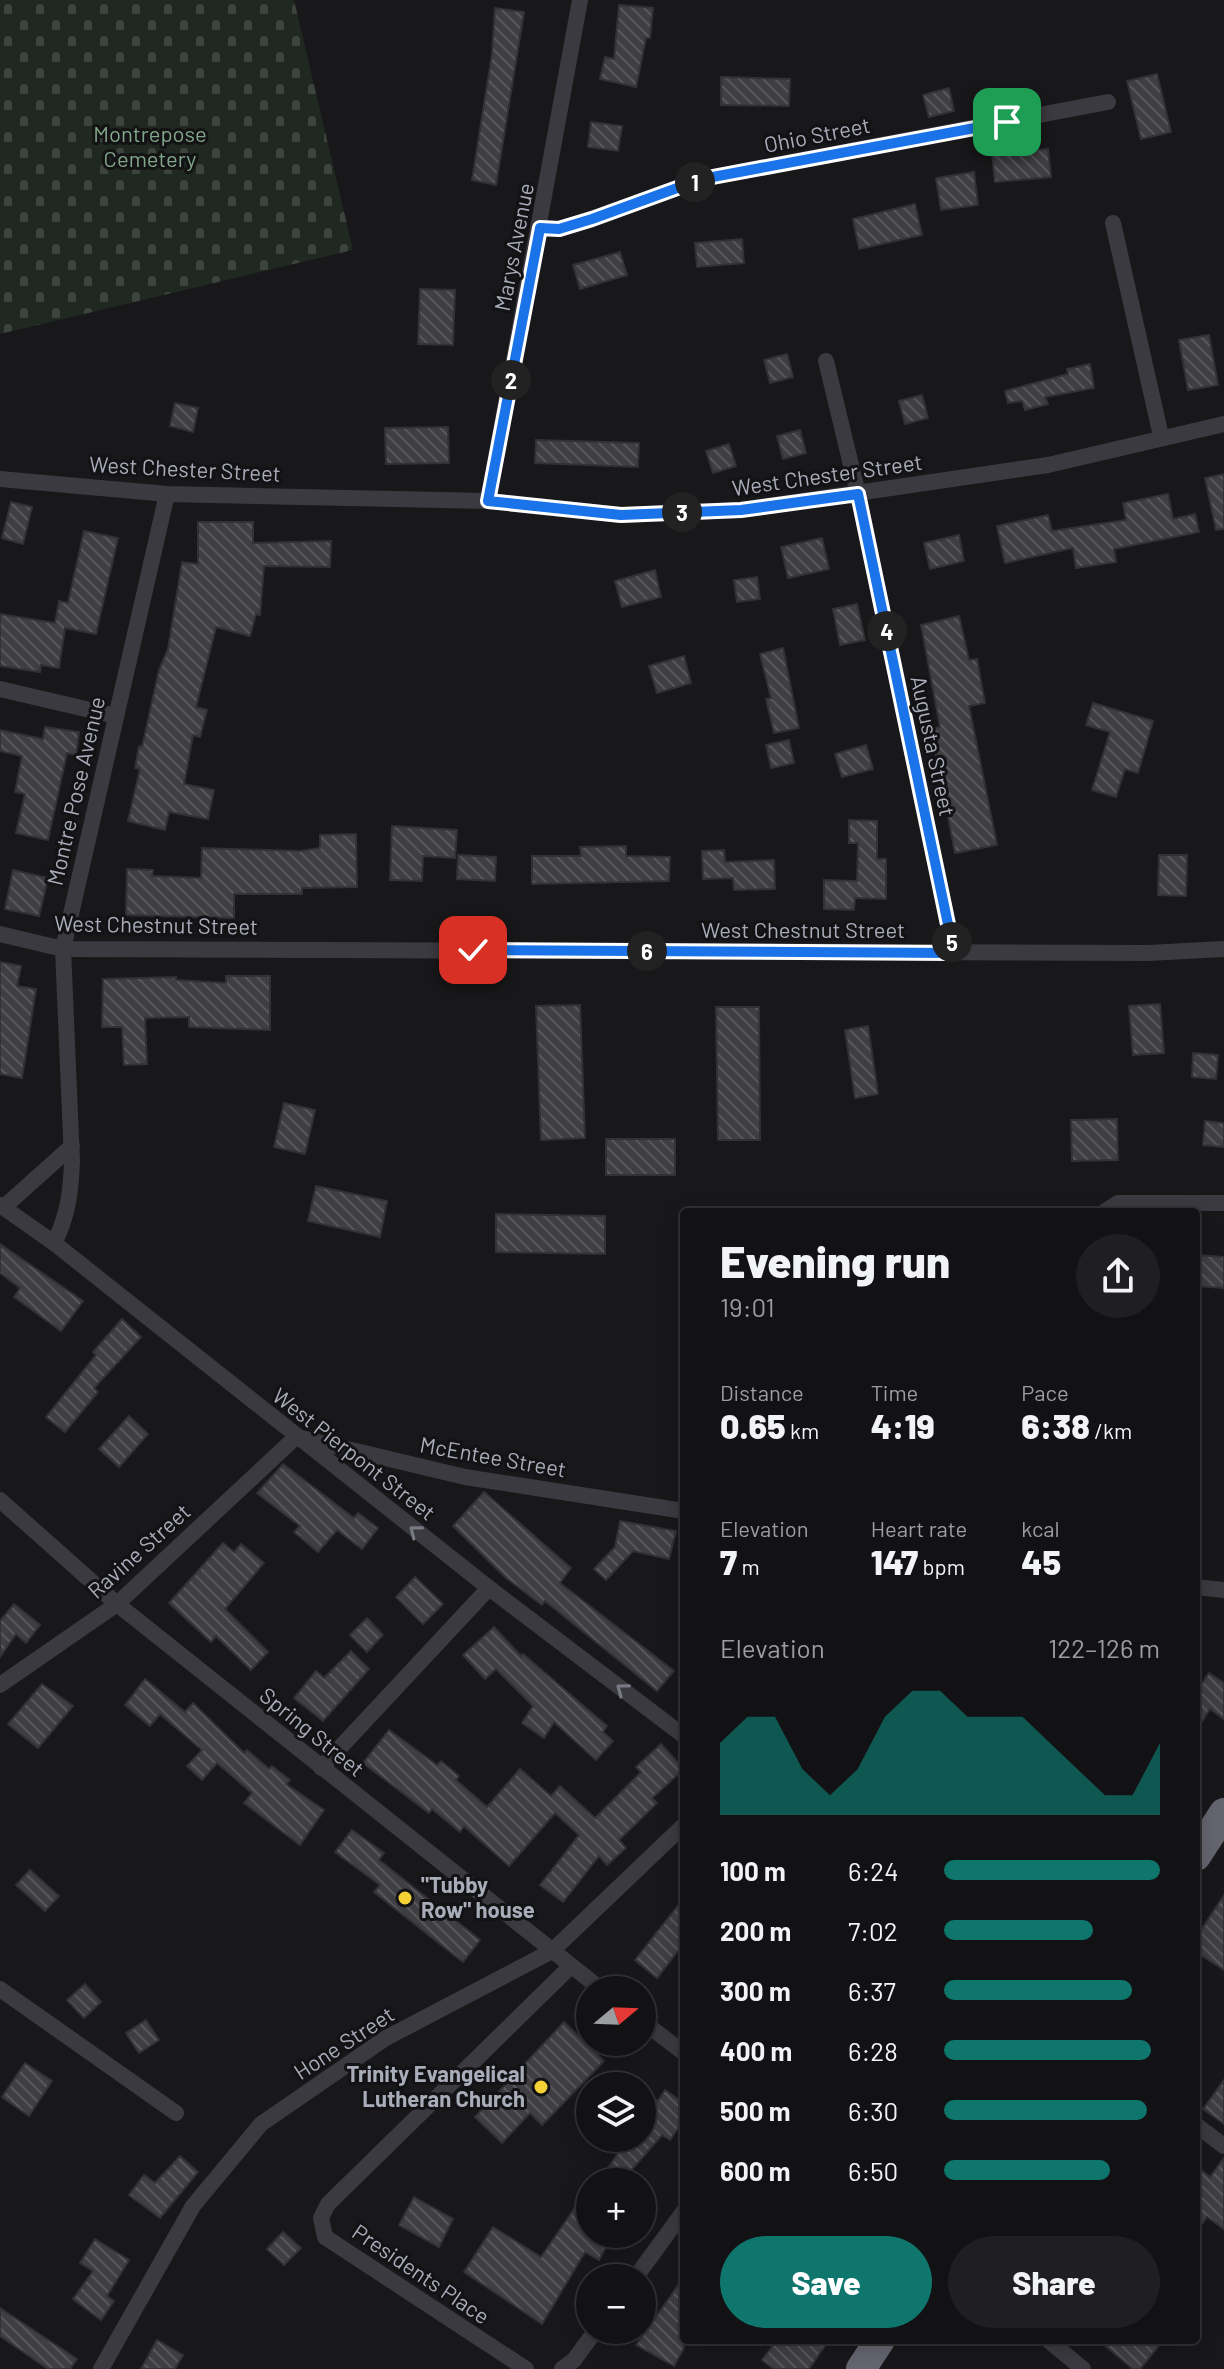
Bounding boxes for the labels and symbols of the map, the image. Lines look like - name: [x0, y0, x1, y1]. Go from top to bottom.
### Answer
- pin: [973, 88, 1041, 156]
- street label: Ohio Street: [762, 111, 872, 157]
- park label: Montrepose Cemetery: [93, 120, 207, 171]
- pin: 1: [675, 162, 715, 202]
- street label: Marys Avenue: [488, 181, 538, 313]
- pin: 2: [491, 360, 531, 400]
- street label: West Chester Street: [730, 448, 924, 500]
- street label: West Chester Street: [89, 450, 281, 486]
- pin: 3: [662, 492, 702, 532]
- pin: 4: [867, 611, 907, 651]
- street label: Augusta Street: [906, 673, 962, 818]
- street label: Montre Pose Avenue: [41, 694, 109, 888]
- street label: West Chestnut Street: [54, 909, 258, 939]
- pin: [439, 916, 507, 984]
- street label: West Chestnut Street: [701, 916, 905, 942]
- pin: 5: [932, 922, 972, 962]
- pin: 6: [627, 931, 667, 971]
- street label: West Pierpont Street: [268, 1382, 441, 1525]
- street label: McEntee Street: [418, 1430, 568, 1482]
- street label: Ravine Street: [82, 1498, 195, 1603]
- one-way arrow: [409, 1526, 424, 1540]
- street label: Spring Street: [255, 1681, 370, 1781]
- one-way arrow: [616, 1684, 631, 1698]
- place label: "Tubby Row" house: [421, 1871, 535, 1922]
- marker: "Tubby Row" house: [396, 1889, 414, 1907]
- north arrow: [576, 1976, 656, 2056]
- street label: Hone Street: [288, 2000, 398, 2084]
- place label: Trinity Evangelical Lutheran Church: [346, 2060, 525, 2111]
- marker: Trinity Evangelical Lutheran Church: [532, 2078, 550, 2096]
- street label: Presidents Place: [348, 2218, 495, 2329]

